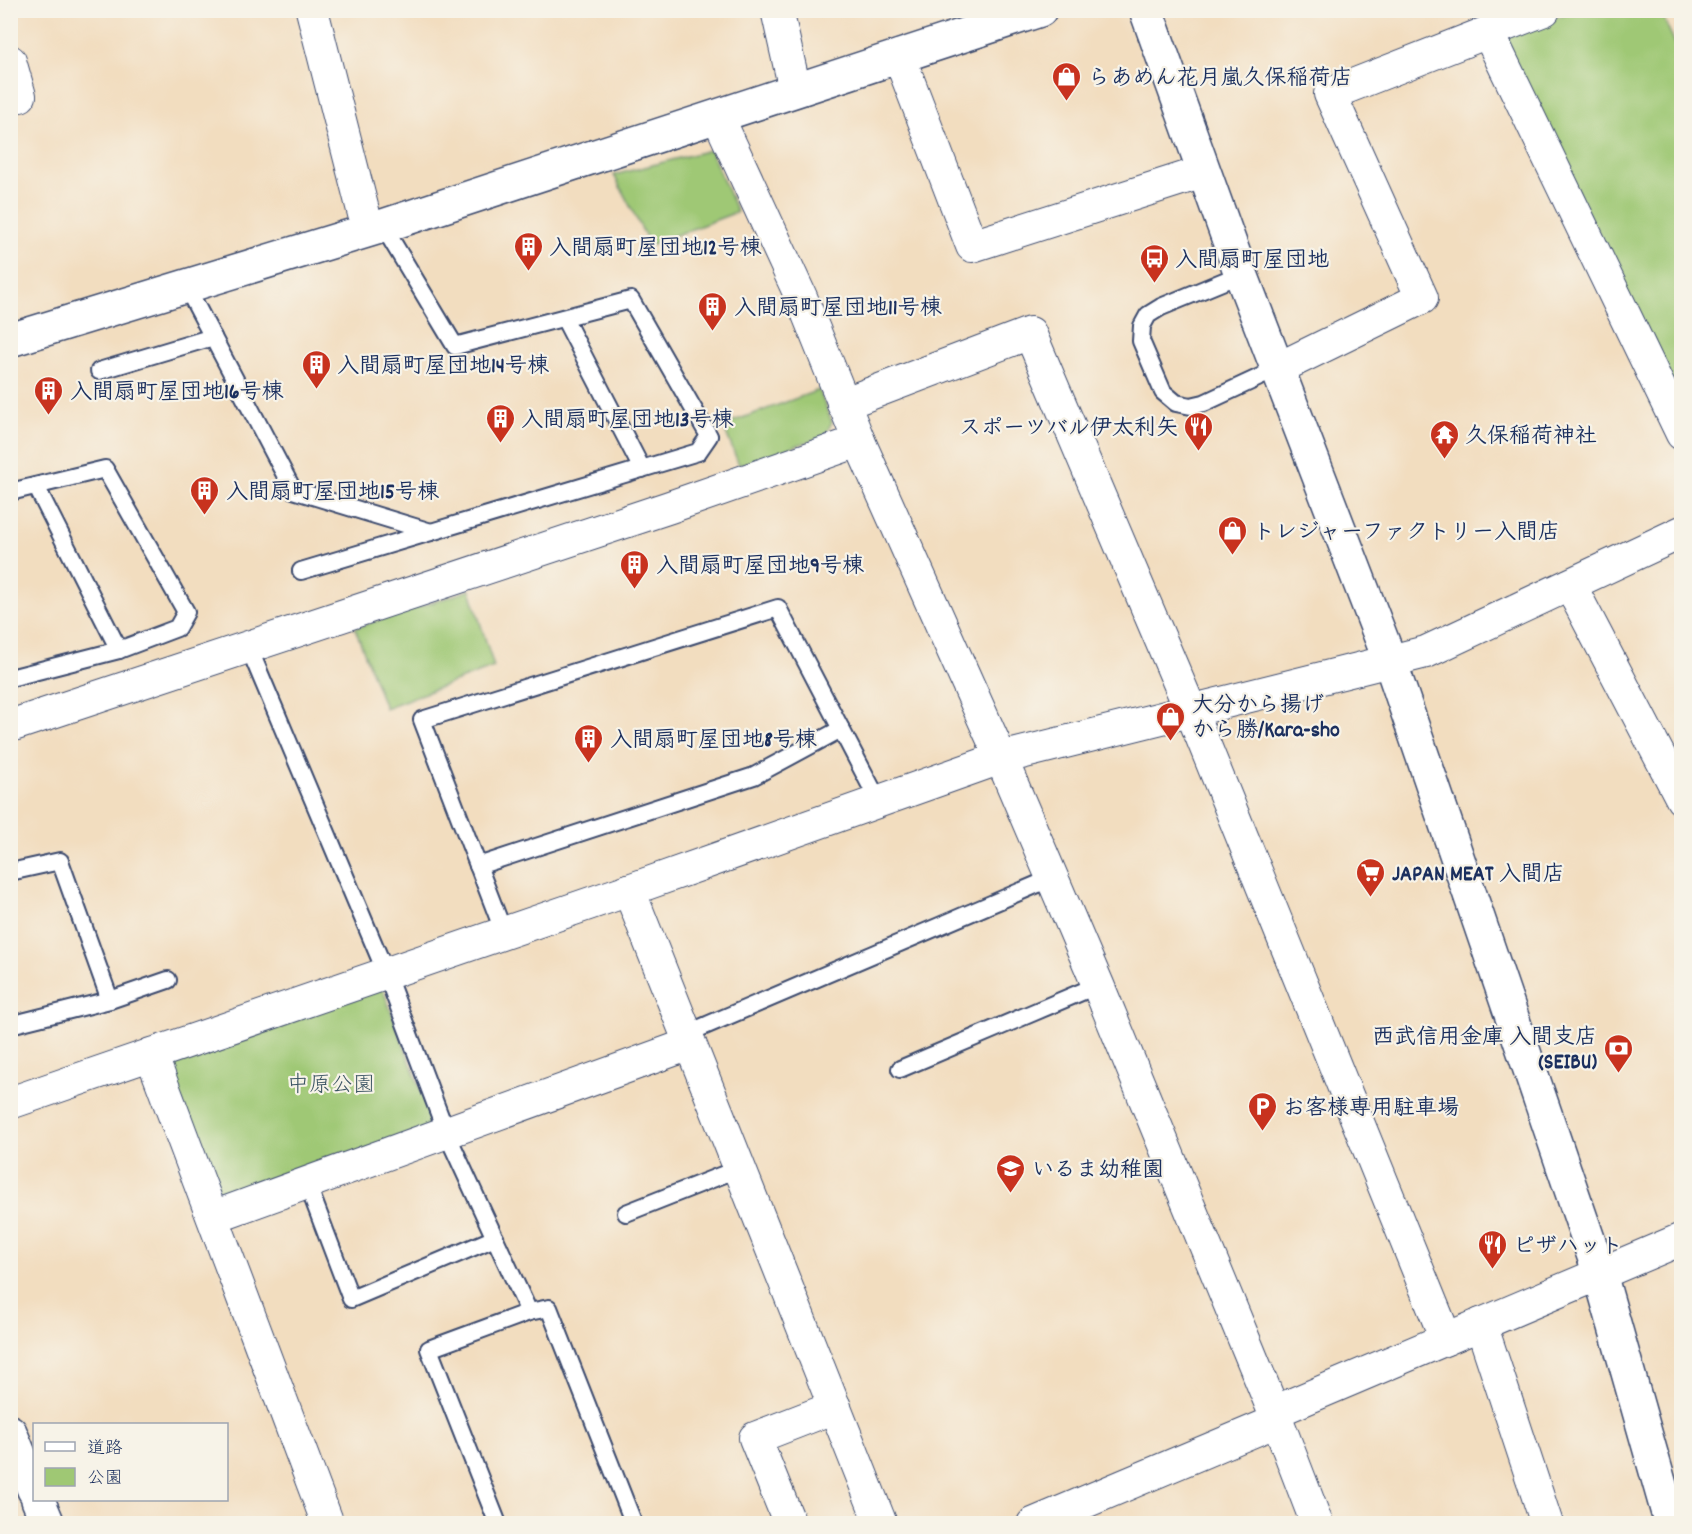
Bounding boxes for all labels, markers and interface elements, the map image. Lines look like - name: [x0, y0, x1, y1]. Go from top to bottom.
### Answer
- shop icon: らあめん花月嵐久保稲荷店: [1051, 60, 1083, 102]
- place label: らあめん花月嵐久保稲荷店: [1088, 64, 1352, 95]
- building icon: 入間扇町屋団地12号棟: [512, 230, 544, 272]
- place label: 入間扇町屋団地12号棟: [549, 234, 761, 265]
- bus stop icon: 入間扇町屋団地: [1138, 242, 1170, 284]
- place label: 入間扇町屋団地: [1175, 246, 1329, 277]
- building icon: 入間扇町屋団地11号棟: [697, 290, 729, 332]
- place label: 入間扇町屋団地11号棟: [734, 294, 942, 325]
- building icon: 入間扇町屋団地14号棟: [300, 348, 332, 390]
- place label: 入間扇町屋団地14号棟: [337, 352, 549, 383]
- building icon: 入間扇町屋団地16号棟: [33, 374, 65, 416]
- place label: 入間扇町屋団地16号棟: [70, 378, 284, 409]
- building icon: 入間扇町屋団地13号棟: [484, 402, 516, 444]
- place label: 入間扇町屋団地13号棟: [521, 406, 734, 437]
- restaurant icon: スポーツバル伊太利矢: [1183, 410, 1215, 452]
- place label: スポーツバル伊太利矢: [959, 414, 1178, 445]
- temple icon: 久保稲荷神社: [1428, 418, 1460, 460]
- place label: 久保稲荷神社: [1465, 422, 1597, 453]
- building icon: 入間扇町屋団地15号棟: [189, 474, 221, 516]
- place label: 入間扇町屋団地15号棟: [226, 478, 439, 509]
- shop icon: トレジャーファクトリー入間店: [1216, 514, 1248, 556]
- place label: トレジャーファクトリー入間店: [1253, 518, 1560, 549]
- building icon: 入間扇町屋団地9号棟: [619, 548, 651, 590]
- place label: 入間扇町屋団地9号棟: [656, 552, 864, 583]
- place label: 大分から揚げ から勝/Kara-sho: [1192, 691, 1340, 747]
- shop icon: 大分から揚げ から勝/Kara-sho: [1155, 700, 1187, 742]
- building icon: 入間扇町屋団地8号棟: [573, 722, 605, 764]
- place label: 入間扇町屋団地8号棟: [610, 726, 817, 757]
- supermarket icon: JAPAN MEAT 入間店: [1355, 856, 1387, 898]
- place label: JAPAN MEAT 入間店: [1392, 860, 1565, 891]
- place label: 西武信用金庫 入間支店 (SEIBU): [1372, 1023, 1597, 1079]
- bank icon: 西武信用金庫 入間支店 (SEIBU): [1602, 1032, 1634, 1074]
- park label: 中原公園: [287, 1071, 375, 1102]
- parking icon: お客様専用駐車場: [1246, 1090, 1278, 1132]
- place label: お客様専用駐車場: [1283, 1094, 1459, 1125]
- school or university icon: いるま幼稚園: [995, 1152, 1027, 1194]
- place label: いるま幼稚園: [1032, 1156, 1164, 1187]
- restaurant icon: ピザハット: [1476, 1228, 1508, 1270]
- place label: ピザハット: [1513, 1232, 1623, 1263]
- legend: [33, 1423, 228, 1501]
- text: 道路: [87, 1437, 123, 1462]
- text: 公園: [87, 1467, 123, 1492]

